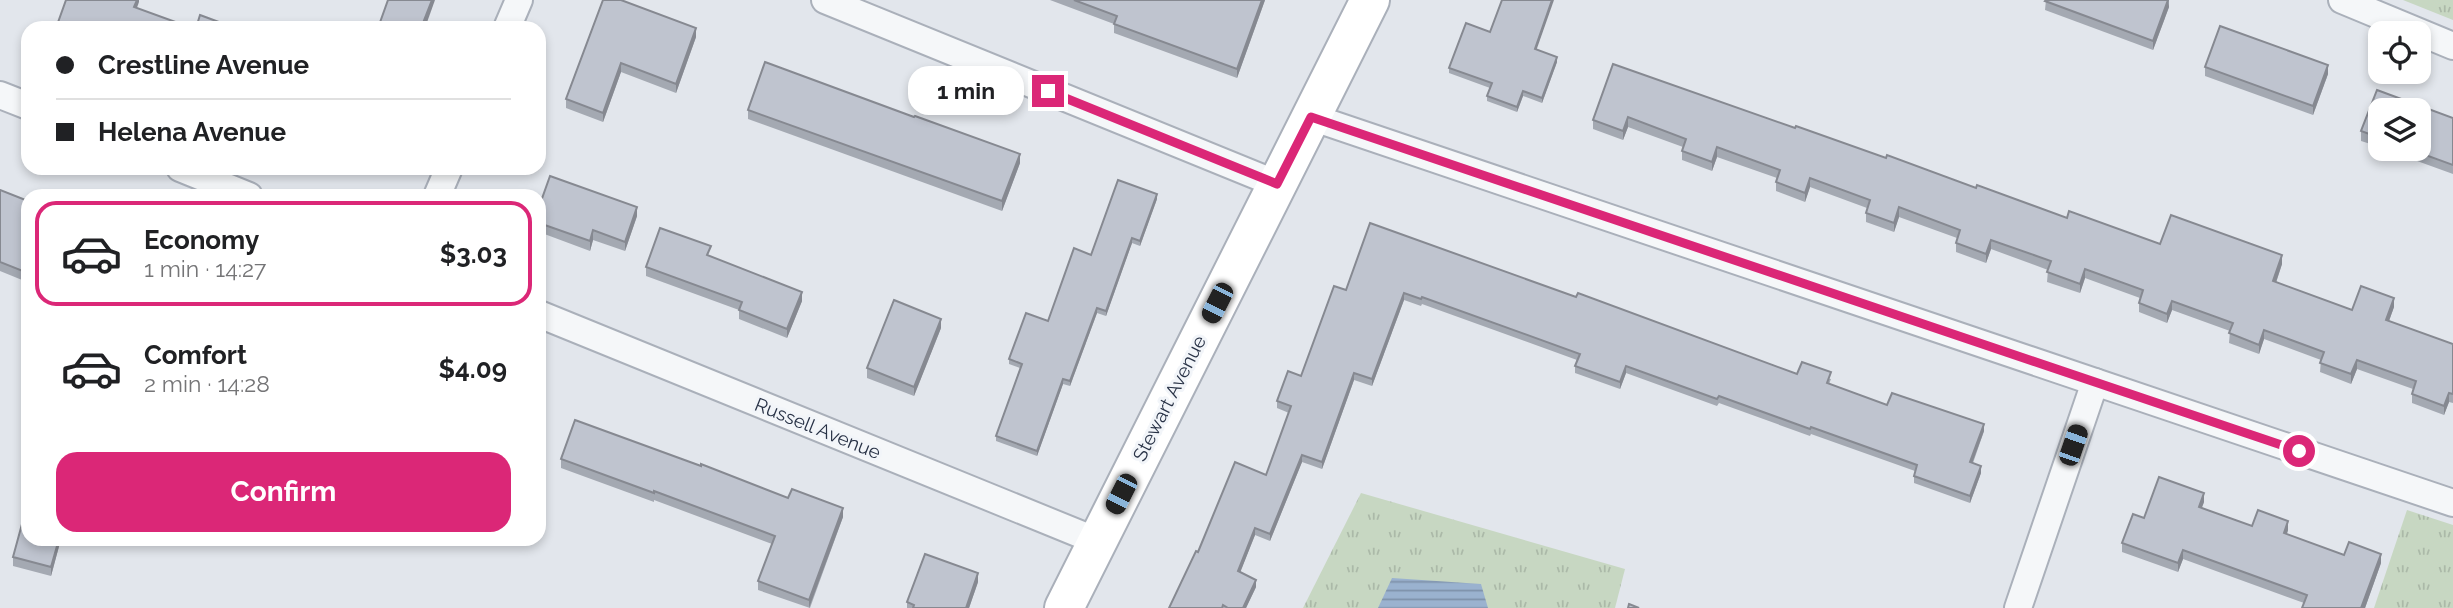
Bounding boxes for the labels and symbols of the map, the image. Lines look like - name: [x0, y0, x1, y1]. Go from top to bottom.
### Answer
- callout: 1 min: [908, 66, 1024, 116]
- route end: [1032, 75, 1064, 107]
- car: [1199, 280, 1236, 326]
- street label: Stewart Avenue: [1128, 332, 1210, 464]
- street label: Russell Avenue: [752, 393, 884, 463]
- car: [2057, 422, 2090, 468]
- route start: [2283, 435, 2315, 467]
- car: [1103, 471, 1140, 517]

